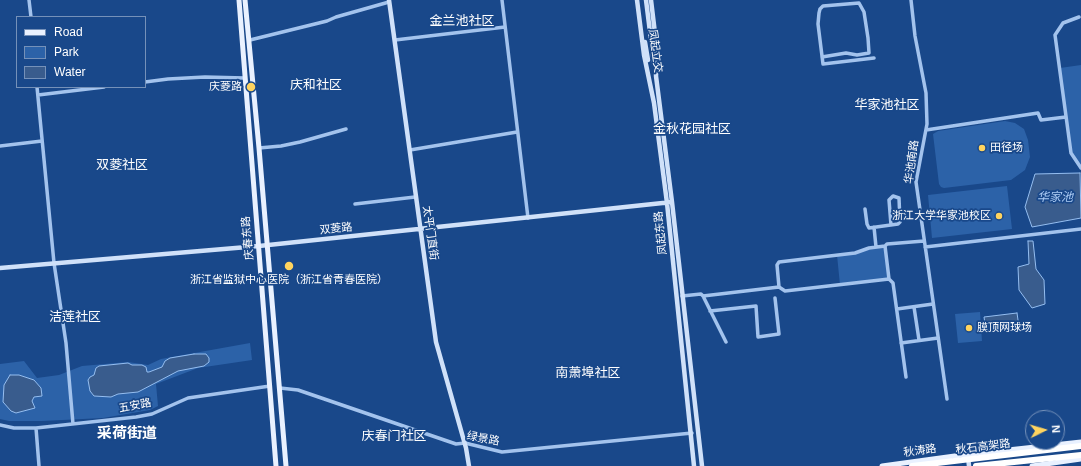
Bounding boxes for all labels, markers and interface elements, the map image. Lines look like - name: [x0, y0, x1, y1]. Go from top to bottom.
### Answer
- district label: 金兰池社区: [430, 13, 494, 29]
- legend: [16, 16, 146, 88]
- text: Road: [54, 25, 83, 39]
- street label: 凤起立交: [645, 28, 665, 74]
- text: Park: [54, 45, 79, 59]
- text: Water: [54, 65, 86, 79]
- district label: 庆和社区: [290, 77, 342, 93]
- place label: 庆菱路: [209, 80, 242, 94]
- marker: 庆菱路: [245, 81, 257, 93]
- district label: 华家池社区: [855, 97, 919, 113]
- district label: 金秋花园社区: [653, 121, 731, 137]
- street label: 华池南路: [902, 139, 922, 185]
- place label: 田径场: [990, 141, 1023, 155]
- marker: 田径场: [977, 143, 987, 153]
- district label: 双菱社区: [96, 157, 148, 173]
- water label: 华家池: [1037, 191, 1073, 205]
- street label: 太平门直街: [420, 205, 440, 261]
- place label: 浙江大学华家池校区: [892, 209, 991, 223]
- street label: 凤起东路: [652, 210, 670, 256]
- marker: 浙江大学华家池校区: [994, 211, 1004, 221]
- street label: 庆春东路: [240, 216, 256, 260]
- street label: 双菱路: [319, 221, 353, 237]
- marker: 浙江省监狱中心医院（浙江省青春医院）: [283, 260, 295, 272]
- place label: 浙江省监狱中心医院（浙江省青春医院）: [190, 273, 388, 287]
- district label: 洁莲社区: [49, 309, 101, 325]
- place label: 膜顶网球场: [977, 321, 1032, 335]
- marker: 膜顶网球场: [964, 323, 974, 333]
- district label: 南萧埠社区: [556, 365, 620, 381]
- street label: 五安路: [118, 396, 152, 416]
- north arrow: [1025, 410, 1065, 450]
- district label: 采荷街道: [97, 425, 157, 443]
- text: N: [1050, 425, 1062, 434]
- district label: 庆春门社区: [362, 428, 426, 444]
- street label: 绿景路: [466, 430, 500, 448]
- street label: 秋石高架路: [955, 437, 1011, 457]
- street label: 秋涛路: [903, 442, 937, 460]

